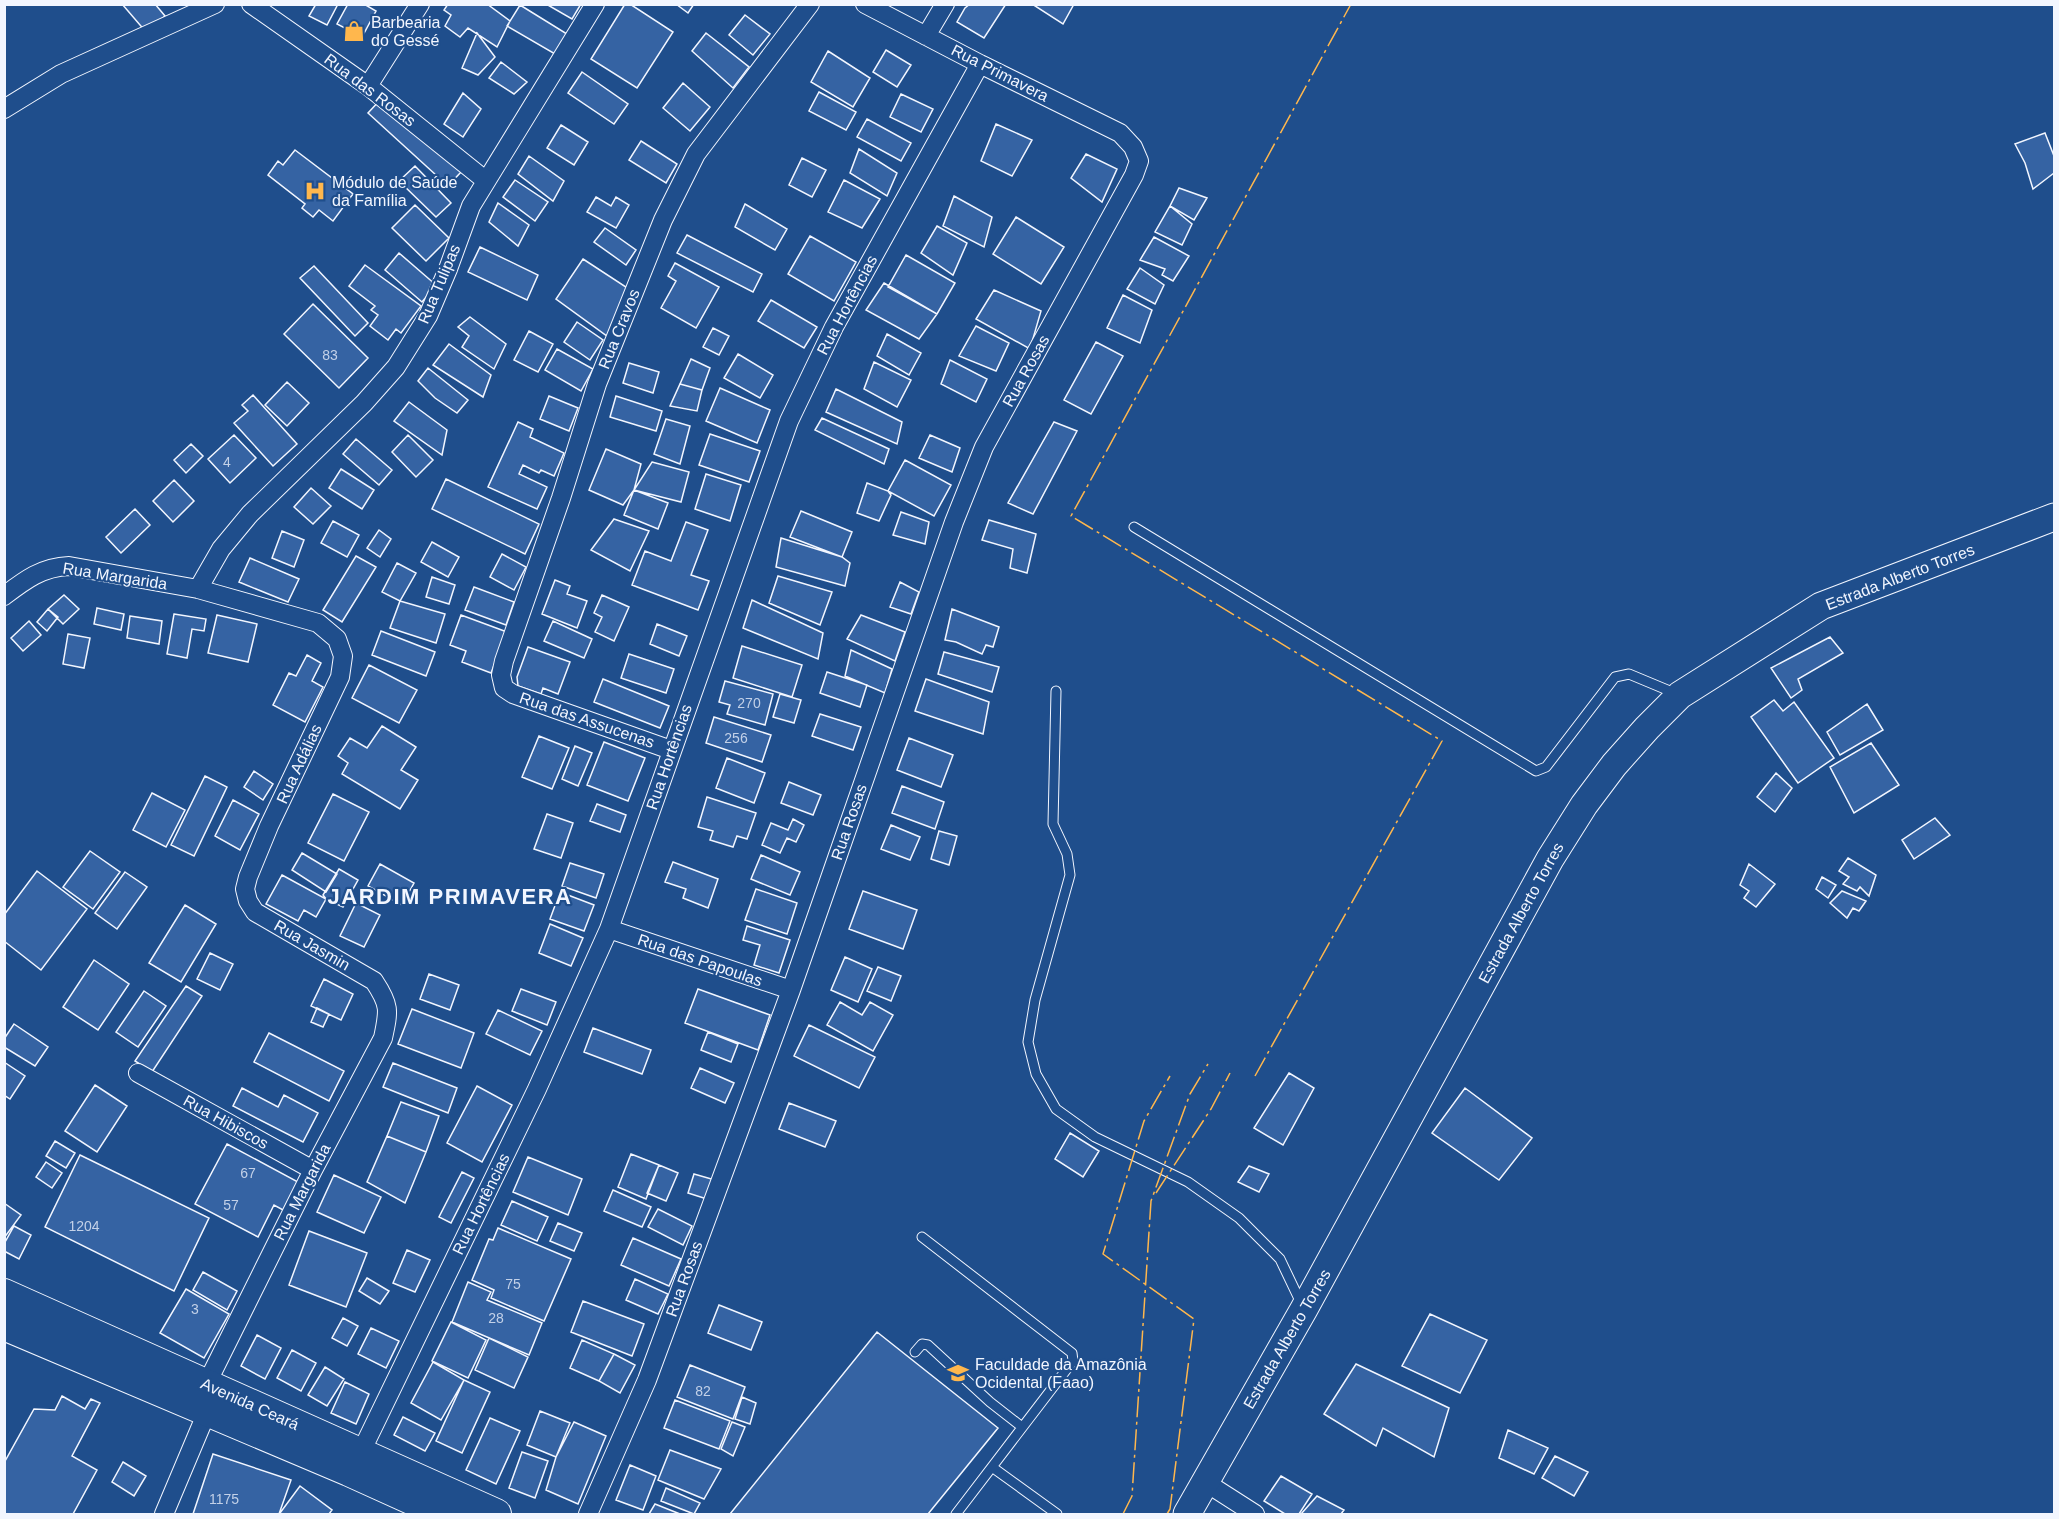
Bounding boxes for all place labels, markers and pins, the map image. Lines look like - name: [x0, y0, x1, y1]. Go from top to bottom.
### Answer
- place label: Barbearia do Gessé: [371, 14, 440, 49]
- shop icon: Barbearia do Gessé: [342, 19, 366, 43]
- place label: Módulo de Saúde da Família: [332, 174, 458, 209]
- hospital icon: Módulo de Saúde da Família: [303, 179, 327, 203]
- place label: Faculdade da Amazônia Ocidental (Faao): [975, 1356, 1147, 1391]
- school or university icon: Faculdade da Amazônia Ocidental (Faao): [946, 1361, 970, 1385]

